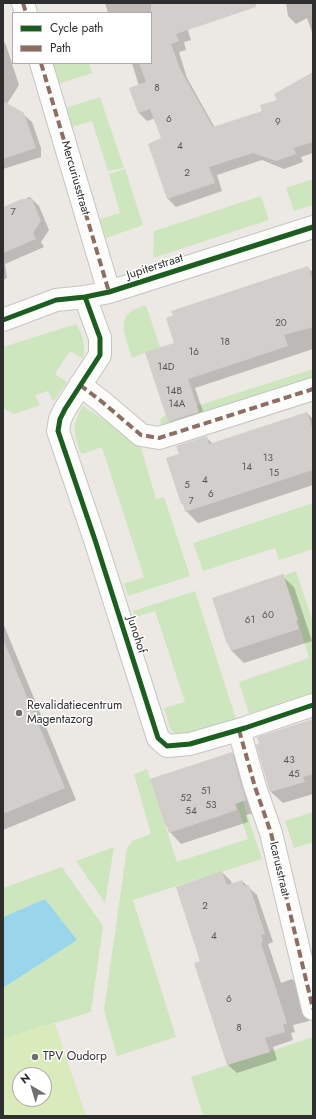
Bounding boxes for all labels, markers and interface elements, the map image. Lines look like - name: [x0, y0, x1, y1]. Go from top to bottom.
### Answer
- legend: [12, 12, 152, 64]
- text: Cycle path: [50, 19, 103, 37]
- text: Path: [50, 39, 71, 57]
- house number: 8: [154, 83, 160, 95]
- house number: 6: [166, 114, 172, 126]
- house number: 9: [275, 117, 281, 129]
- street label: Mercuriusstraat: [58, 139, 92, 217]
- house number: 4: [177, 141, 183, 153]
- house number: 2: [184, 168, 190, 180]
- house number: 7: [10, 207, 16, 219]
- street label: Jupiterstraat: [125, 251, 185, 283]
- house number: 20: [275, 318, 287, 330]
- house number: 18: [220, 337, 230, 349]
- house number: 16: [189, 347, 199, 359]
- house number: 14D: [157, 362, 175, 374]
- house number: 14B: [166, 386, 182, 398]
- house number: 14A: [169, 399, 185, 411]
- house number: 13: [263, 453, 273, 465]
- house number: 14: [242, 462, 252, 474]
- house number: 15: [269, 468, 279, 480]
- house number: 4: [202, 475, 208, 487]
- house number: 5: [184, 480, 190, 492]
- house number: 6: [208, 489, 214, 501]
- house number: 7: [188, 496, 194, 508]
- house number: 60: [262, 610, 274, 622]
- street label: Junohof: [123, 615, 149, 655]
- house number: 61: [245, 615, 255, 627]
- place label: Revalidatiecentrum Magentazorg: [27, 699, 122, 727]
- marker: Revalidatiecentrum Magentazorg: [14, 708, 24, 718]
- house number: 43: [283, 755, 295, 767]
- house number: 45: [288, 769, 300, 781]
- house number: 51: [201, 786, 211, 798]
- house number: 52: [180, 793, 192, 805]
- house number: 53: [205, 800, 217, 812]
- house number: 54: [185, 806, 197, 818]
- street label: Icarusstraat: [266, 840, 292, 898]
- house number: 2: [202, 901, 208, 913]
- house number: 4: [211, 931, 217, 943]
- house number: 6: [226, 994, 232, 1006]
- house number: 8: [236, 1023, 242, 1035]
- place label: TPV Oudorp: [43, 1050, 107, 1064]
- marker: TPV Oudorp: [30, 1052, 40, 1062]
- north arrow: [12, 1067, 52, 1107]
- text: N: [17, 1069, 34, 1087]

